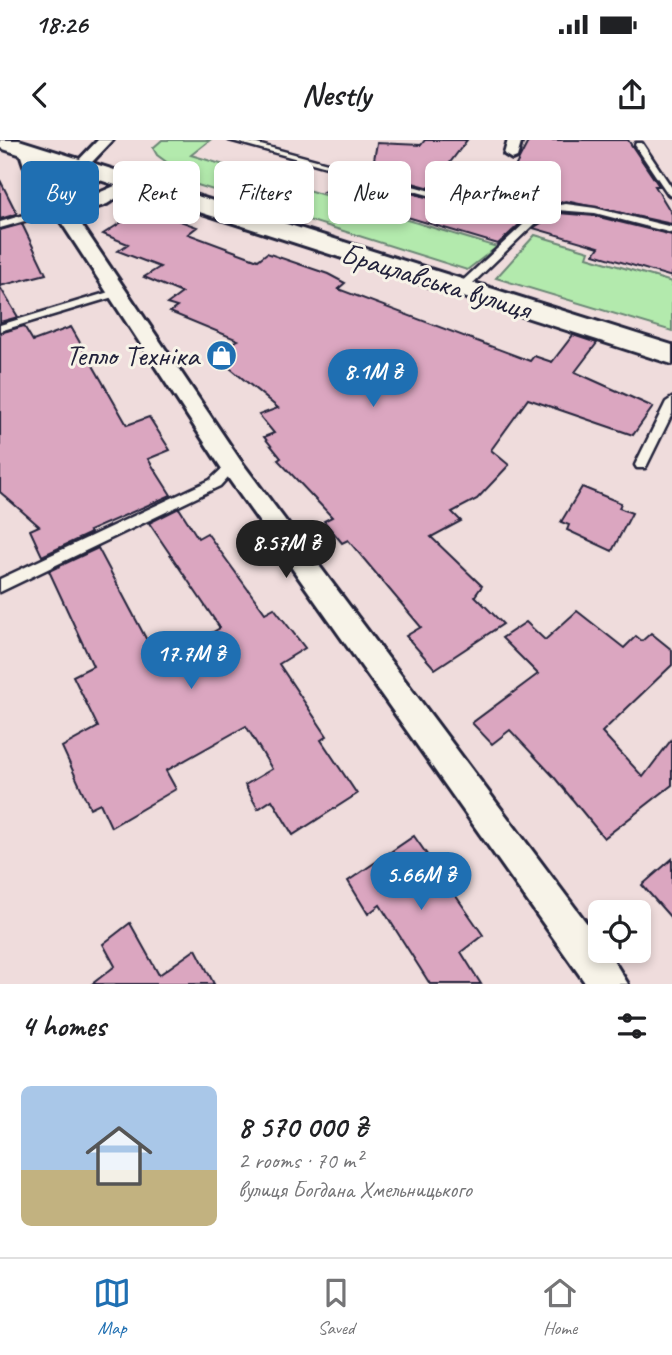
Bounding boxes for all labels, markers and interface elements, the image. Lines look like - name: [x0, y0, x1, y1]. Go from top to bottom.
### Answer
- text: 18:26: [35, 8, 88, 41]
- text: Nestly: [301, 74, 371, 115]
- icon: back: [21, 76, 59, 114]
- icon: share: [613, 76, 651, 114]
- chip: Buy: [21, 161, 99, 224]
- chip: Rent: [113, 161, 200, 224]
- chip: Filters: [214, 161, 314, 224]
- chip: New: [328, 161, 411, 224]
- chip: Apartment: [425, 161, 561, 224]
- street label: Брацлавська вулиця: [336, 234, 538, 329]
- place label: Тепло Техніка: [66, 336, 201, 374]
- shop icon: Тепло Техніка: [205, 338, 239, 372]
- pin: 8.1M ₴: [316, 350, 430, 409]
- text: 8.1M ₴: [344, 357, 402, 386]
- pin: 8.57M ₴: [221, 520, 351, 580]
- text: 8.57M ₴: [252, 528, 320, 557]
- pin: 17.7M ₴: [126, 631, 256, 691]
- text: 17.7M ₴: [157, 639, 225, 668]
- pin: 5.66M ₴: [356, 852, 486, 912]
- text: 5.66M ₴: [386, 860, 456, 889]
- map controls: [588, 900, 651, 963]
- button: locate: [588, 900, 651, 963]
- text: 4 homes: [21, 1007, 106, 1045]
- icon: filters: [613, 1007, 651, 1045]
- text: 8 570 000 ₴: [238, 1108, 367, 1146]
- icon: home: [77, 1114, 161, 1198]
- text: 2 rooms · 70 m²: [238, 1146, 362, 1175]
- text: вулиця Богдана Хмельницького: [238, 1175, 472, 1204]
- tab: Map: [93, 1274, 131, 1340]
- tab: Saved: [317, 1274, 355, 1340]
- tab: Home: [541, 1274, 579, 1340]

